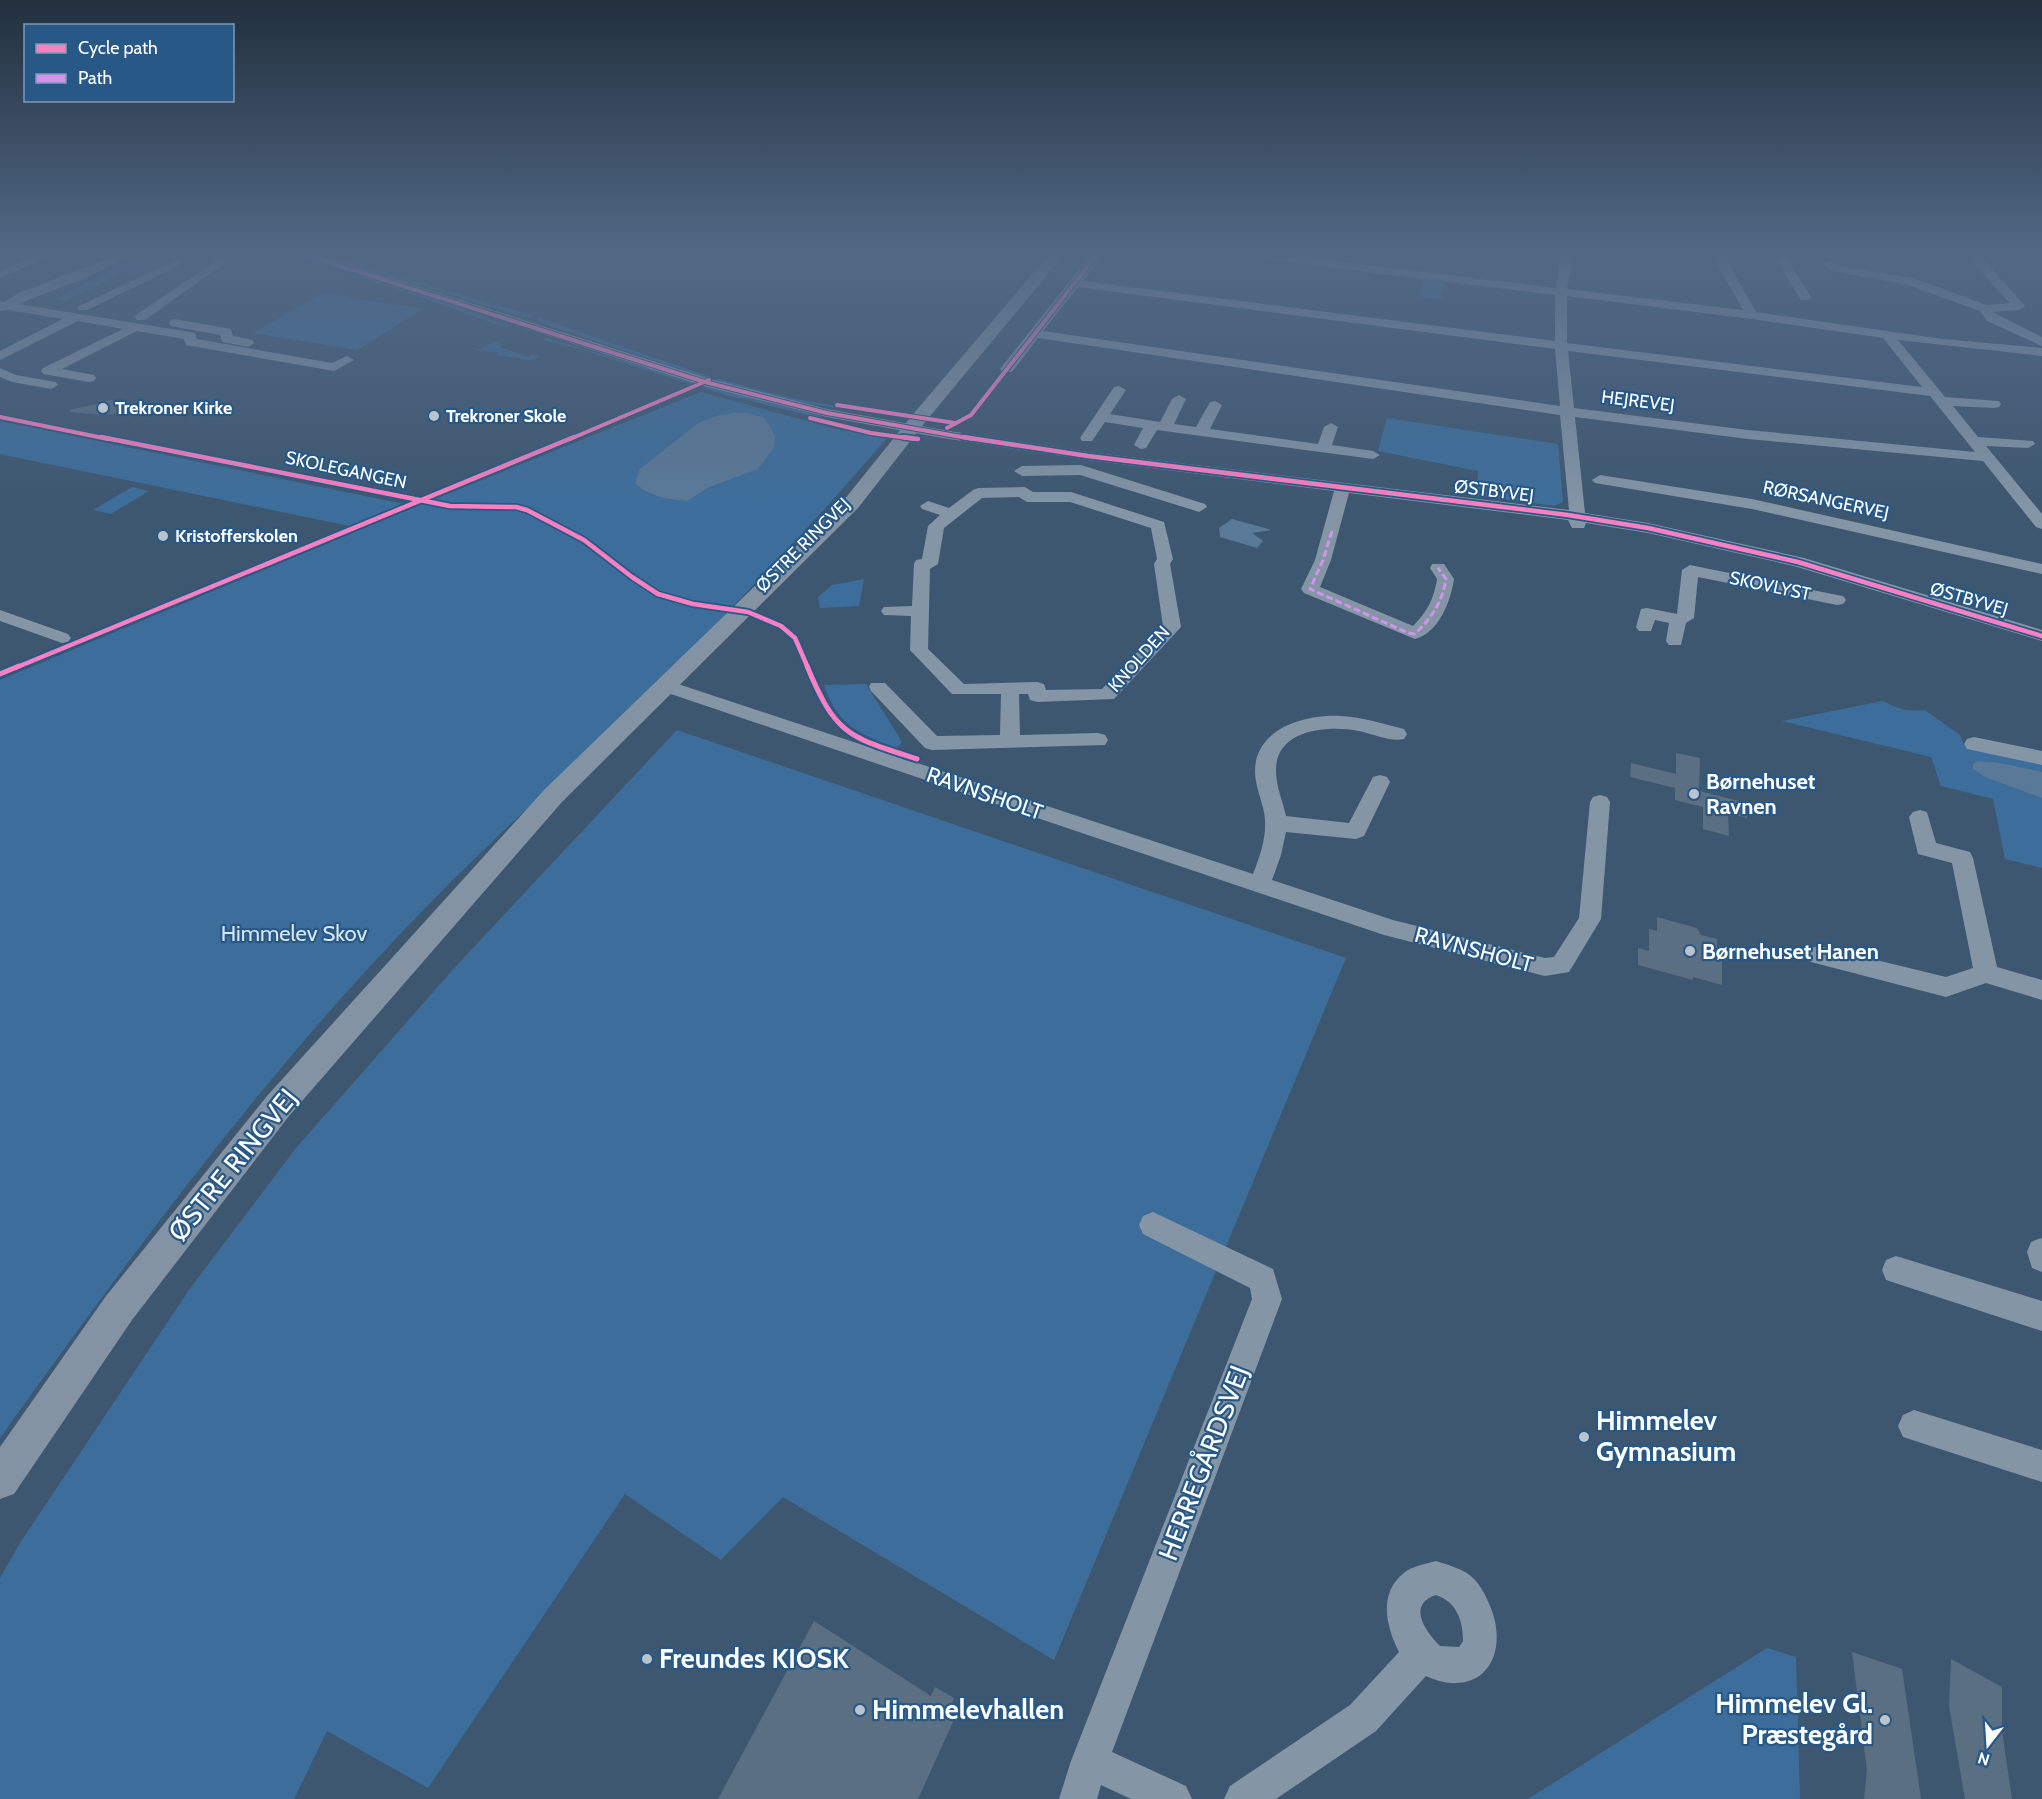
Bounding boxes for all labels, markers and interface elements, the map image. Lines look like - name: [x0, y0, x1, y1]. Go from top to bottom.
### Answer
- legend: [24, 24, 234, 102]
- text: Cycle path: [78, 37, 158, 59]
- text: Path: [78, 67, 112, 89]
- street label: HEJREVEJ: [1600, 386, 1676, 416]
- place label: Trekroner Kirke: [115, 397, 232, 419]
- marker: Trekroner Kirke: [96, 401, 110, 415]
- place label: Trekroner Skole: [446, 405, 566, 427]
- marker: Trekroner Skole: [427, 409, 441, 423]
- street label: SKOLEGANGEN: [283, 446, 409, 494]
- street label: ØSTBYVEJ: [1453, 475, 1535, 507]
- street label: RØRSANGERVEJ: [1761, 476, 1891, 524]
- street label: ØSTRE RINGVEJ: [751, 493, 855, 597]
- place label: Kristofferskolen: [175, 525, 298, 547]
- marker: Kristofferskolen: [156, 529, 170, 543]
- street label: SKOVLYST: [1727, 567, 1813, 605]
- street label: ØSTBYVEJ: [1928, 577, 2010, 621]
- street label: KNOLDEN: [1104, 621, 1174, 697]
- street label: RAVNSHOLT: [923, 761, 1047, 826]
- place label: Børnehuset Ravnen: [1706, 768, 1816, 820]
- marker: Børnehuset Ravnen: [1687, 787, 1701, 801]
- park label: Himmelev Skov: [221, 920, 368, 947]
- street label: RAVNSHOLT: [1412, 921, 1536, 978]
- place label: Børnehuset Hanen: [1702, 938, 1879, 965]
- marker: Børnehuset Hanen: [1683, 944, 1697, 958]
- street label: ØSTRE RINGVEJ: [161, 1082, 304, 1248]
- street label: HERREGÅRDSVEJ: [1149, 1360, 1256, 1565]
- place label: Himmelev Gymnasium: [1596, 1404, 1736, 1468]
- marker: Himmelev Gymnasium: [1577, 1430, 1591, 1444]
- place label: Freundes KIOSK: [659, 1642, 849, 1675]
- marker: Freundes KIOSK: [640, 1652, 654, 1666]
- place label: Himmelev Gl. Præstegård: [1715, 1687, 1873, 1751]
- place label: Himmelevhallen: [872, 1693, 1064, 1726]
- marker: Himmelevhallen: [853, 1703, 867, 1717]
- marker: Himmelev Gl. Præstegård: [1878, 1713, 1892, 1727]
- north arrow: [1958, 1715, 2018, 1775]
- text: N: [1976, 1748, 1992, 1770]

